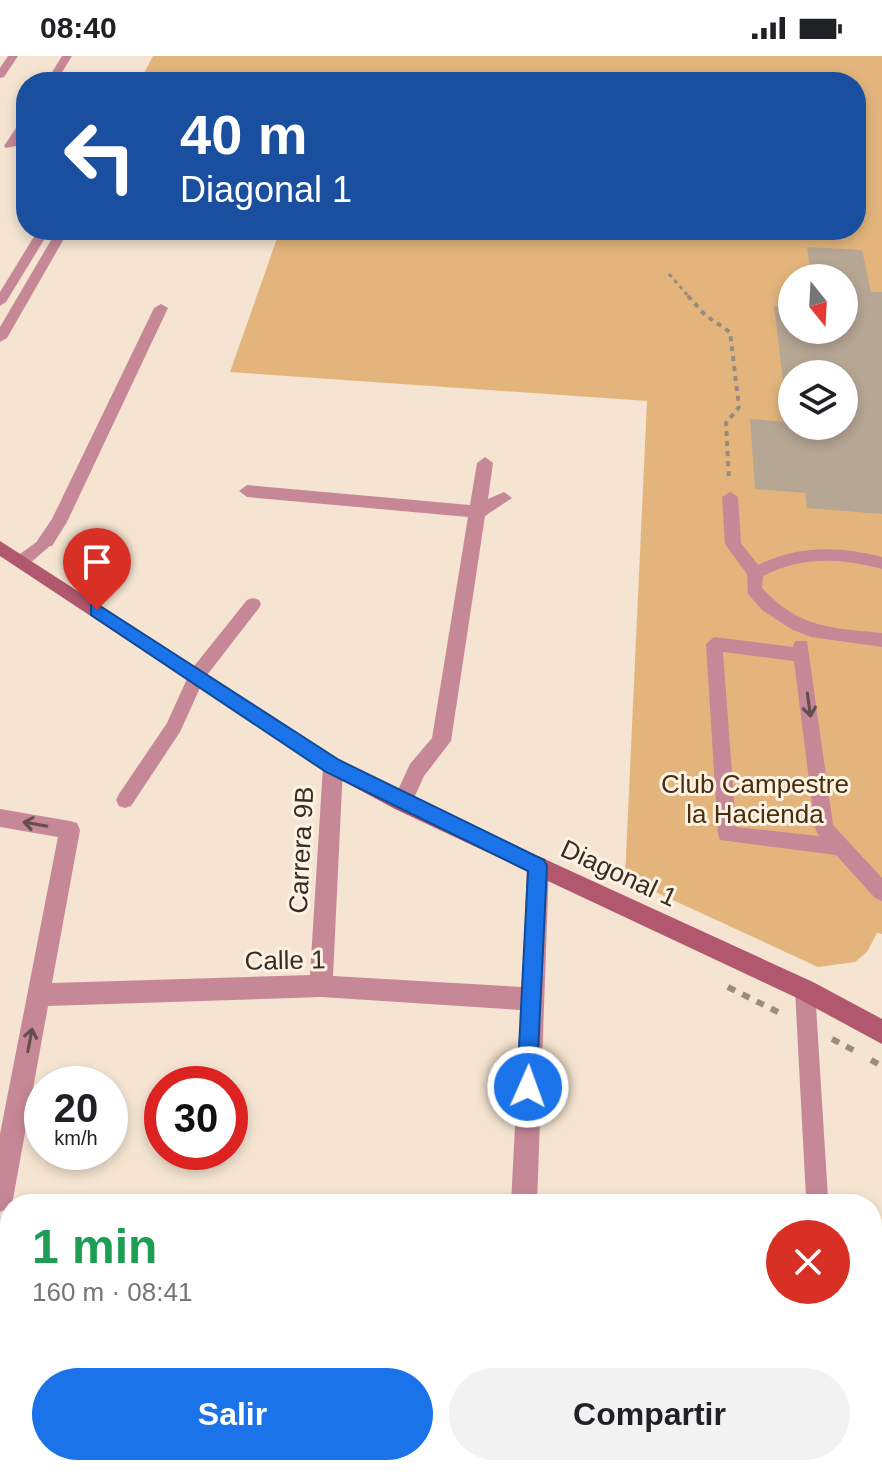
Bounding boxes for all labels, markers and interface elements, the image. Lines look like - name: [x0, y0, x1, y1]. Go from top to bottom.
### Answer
- text: 08:40: [40, 11, 117, 44]
- text: 40 m: [180, 103, 308, 166]
- icon: left: [48, 104, 152, 208]
- text: Diagonal 1: [180, 169, 352, 210]
- north arrow: [778, 264, 858, 344]
- map controls: [778, 264, 858, 440]
- button: layers: [778, 360, 858, 440]
- pin: [63, 528, 131, 610]
- icon: arrive: [75, 540, 119, 584]
- one-way arrow: [802, 692, 817, 717]
- park label: Club Campestre la Hacienda: [661, 769, 849, 829]
- street label: Carrera 9B: [283, 786, 319, 914]
- one-way arrow: [23, 816, 48, 831]
- street label: Diagonal 1: [556, 833, 682, 913]
- street label: Calle 1: [244, 944, 326, 976]
- one-way arrow: [24, 1028, 39, 1054]
- position arrow: [486, 1045, 570, 1129]
- speed limit sign: 30: [144, 1066, 248, 1170]
- text: 20: [54, 1086, 98, 1130]
- text: km/h: [54, 1127, 98, 1149]
- text: 1 min: [32, 1220, 157, 1273]
- button: close: [766, 1220, 850, 1304]
- text: 160 m · 08:41: [32, 1277, 192, 1307]
- button: Salir: [32, 1368, 433, 1460]
- button: Compartir: [449, 1368, 850, 1460]

